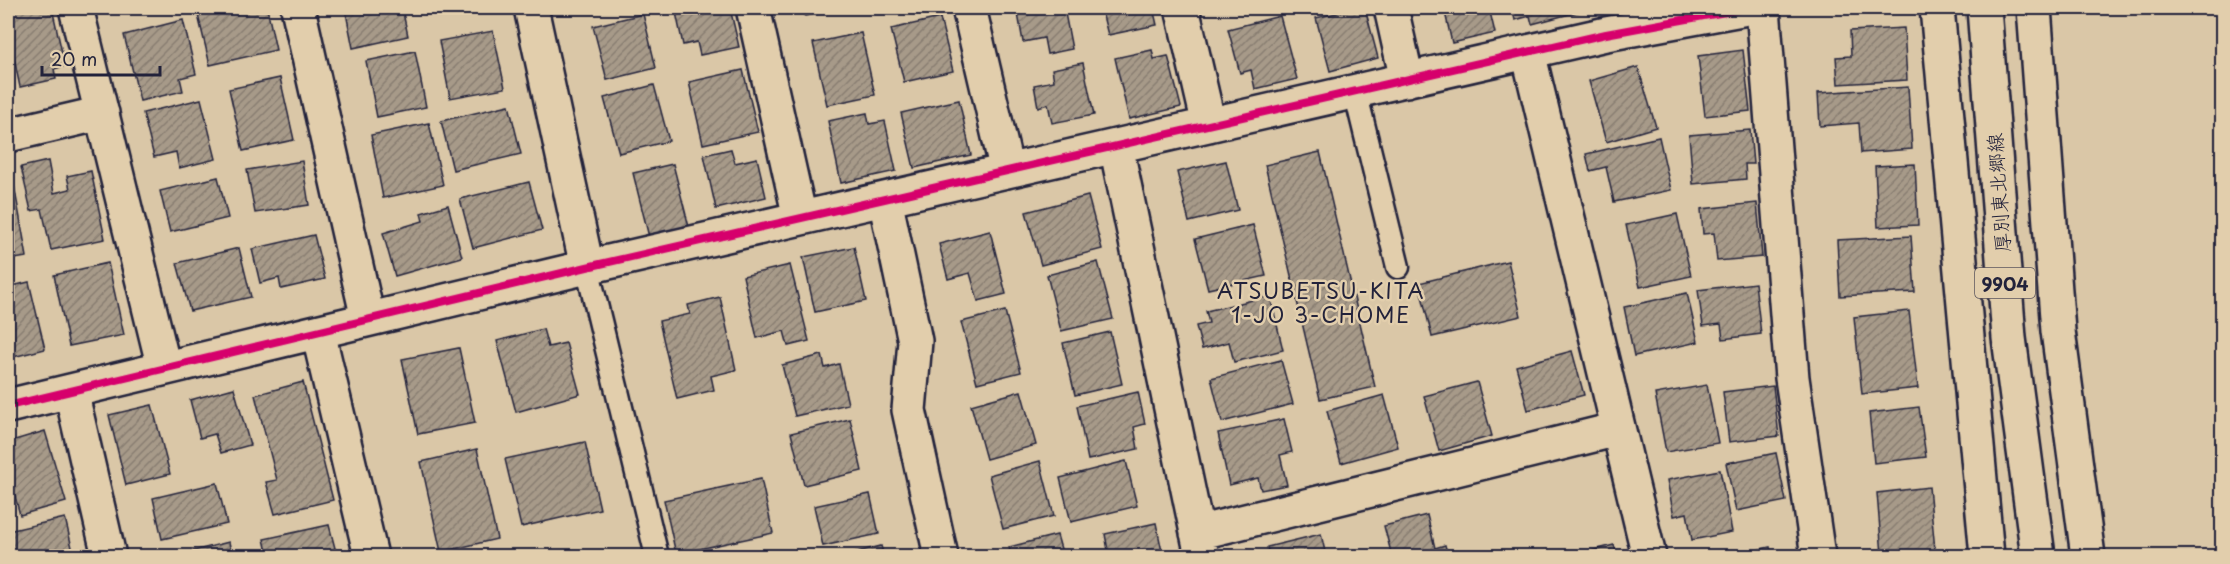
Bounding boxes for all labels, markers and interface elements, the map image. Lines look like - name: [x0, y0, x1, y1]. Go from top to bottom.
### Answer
- scale bar: [42, 39, 160, 77]
- text: 20 m: [51, 45, 97, 72]
- street label: 厚別東北郷線: [1979, 132, 2017, 254]
- road number: 9904: [1975, 268, 2035, 298]
- district label: ATSUBETSU-KITA 1-JO 3-CHOME: [1217, 274, 1425, 330]

